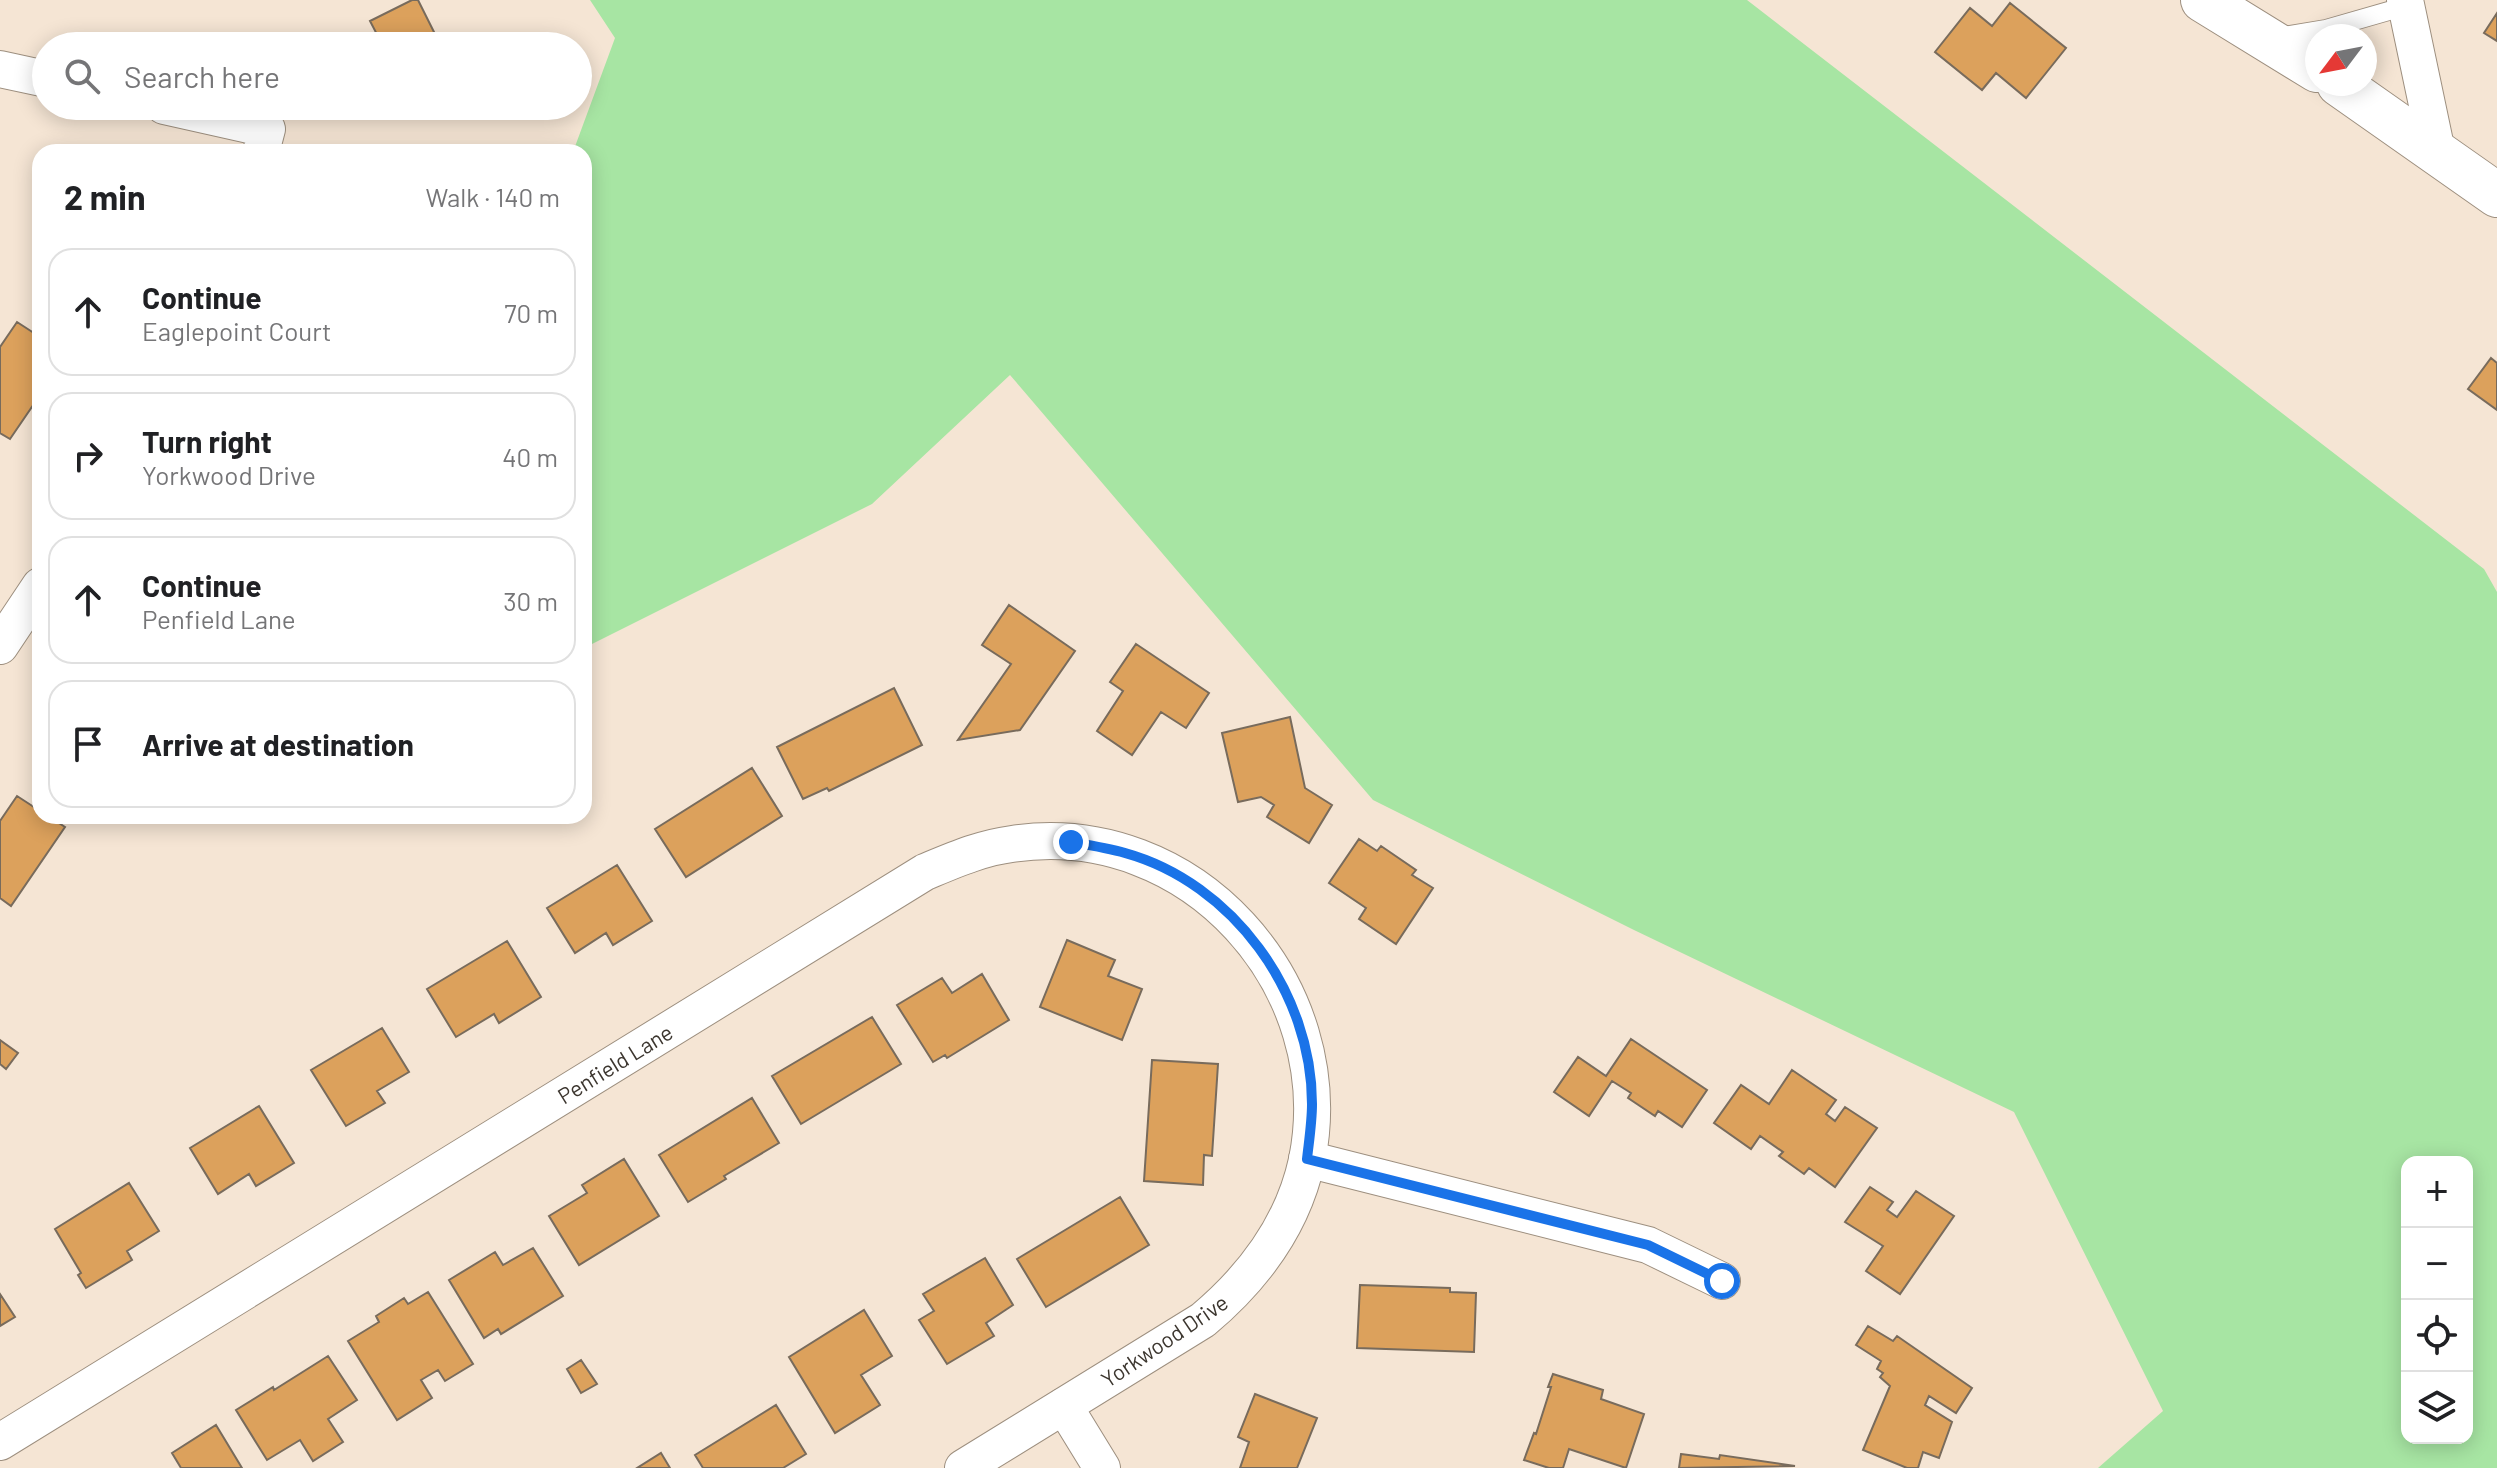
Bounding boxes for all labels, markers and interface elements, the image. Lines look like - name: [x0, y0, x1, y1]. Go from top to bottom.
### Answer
- north arrow: [2305, 24, 2377, 96]
- search box: [32, 32, 592, 120]
- icon: search: [60, 54, 104, 98]
- text: Search here: [124, 58, 280, 94]
- text: 2 min: [64, 176, 146, 217]
- text: Walk · 140 m: [425, 181, 560, 212]
- text: Continue: [142, 279, 262, 315]
- icon: ahead: [66, 290, 110, 334]
- text: 70 m: [504, 297, 558, 328]
- text: Eaglepoint Court: [142, 315, 332, 346]
- text: Turn right: [142, 423, 272, 459]
- icon: right: [66, 434, 110, 478]
- text: 40 m: [502, 441, 558, 472]
- text: Yorkwood Drive: [142, 459, 316, 490]
- text: Continue: [142, 567, 262, 603]
- icon: ahead: [66, 578, 110, 622]
- text: 30 m: [503, 585, 558, 616]
- text: Penfield Lane: [142, 603, 296, 634]
- icon: arrive: [66, 722, 110, 766]
- text: Arrive at destination: [142, 726, 414, 762]
- route end: [1053, 824, 1089, 860]
- street label: Penfield Lane: [552, 1018, 677, 1108]
- map controls: [2401, 1156, 2473, 1444]
- button: +: [2401, 1156, 2473, 1228]
- button: −: [2401, 1228, 2473, 1300]
- route start: [1704, 1263, 1740, 1299]
- street label: Yorkwood Drive: [1096, 1288, 1232, 1392]
- button: locate: [2401, 1300, 2473, 1372]
- button: layers: [2401, 1372, 2473, 1444]

